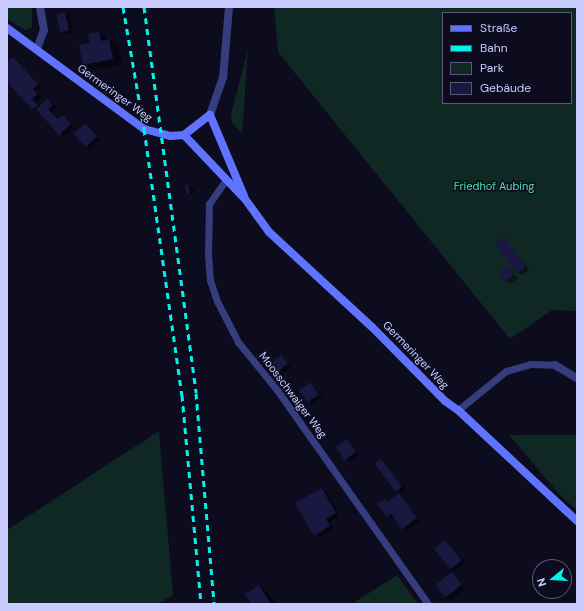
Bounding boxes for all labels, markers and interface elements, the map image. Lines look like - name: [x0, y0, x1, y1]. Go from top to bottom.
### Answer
- legend: [442, 12, 572, 104]
- text: Straße: [480, 20, 517, 36]
- text: Bahn: [480, 40, 508, 56]
- text: Park: [480, 60, 504, 76]
- street label: Germeringer Weg: [75, 61, 155, 125]
- text: Gebäude: [480, 80, 531, 96]
- park label: Friedhof Aubing: [454, 179, 534, 193]
- street label: Germeringer Weg: [380, 318, 452, 392]
- street label: Moosschwaiger Weg: [256, 349, 330, 441]
- north arrow: [532, 559, 572, 599]
- text: N: [534, 576, 549, 588]

